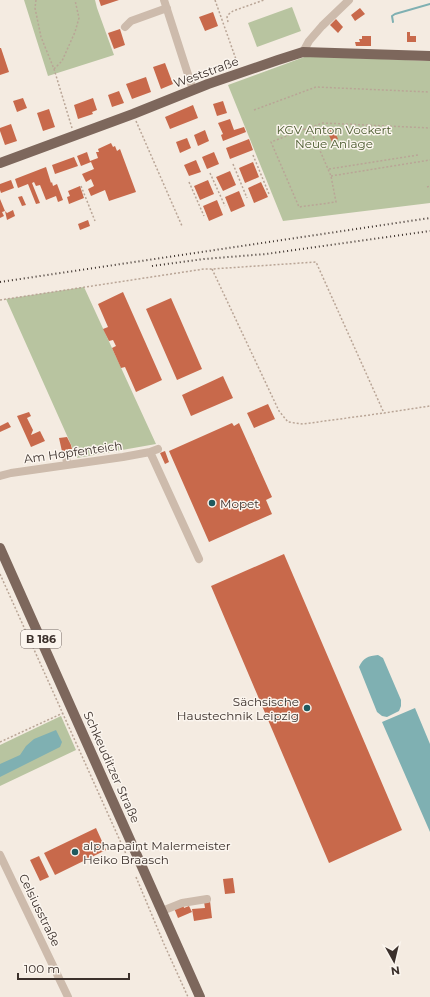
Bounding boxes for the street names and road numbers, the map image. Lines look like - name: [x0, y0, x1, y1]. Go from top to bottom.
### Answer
- street label: Weststraße: [171, 53, 241, 91]
- street label: Am Hopfenteich: [23, 438, 123, 466]
- road number: B 186: [21, 630, 61, 648]
- street label: Schkeuditzer Straße: [81, 709, 143, 825]
- street label: Celsiusstraße: [16, 871, 64, 949]

